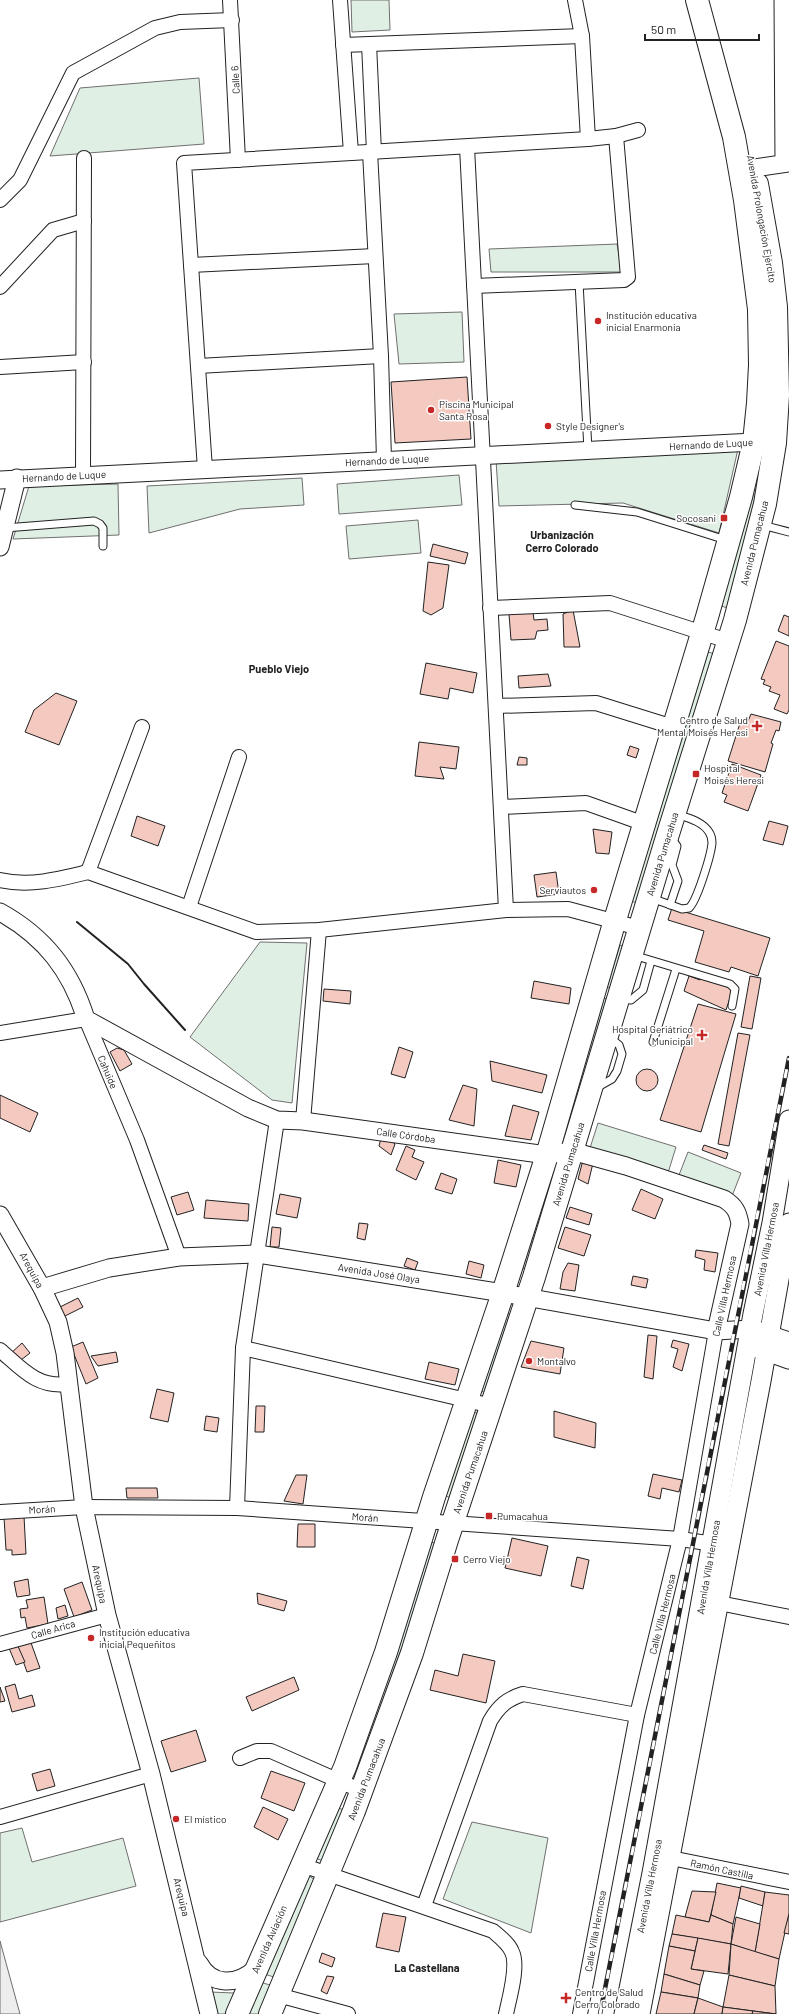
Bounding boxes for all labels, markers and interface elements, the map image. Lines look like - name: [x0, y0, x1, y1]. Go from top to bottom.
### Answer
- scale bar: [645, 16, 759, 42]
- text: 50 m: [651, 22, 676, 36]
- street label: Calle 6: [228, 66, 242, 94]
- street label: Avenida Prolongación Ejército: [745, 154, 779, 284]
- place label: Institución educativa inicial Enarmonia: [606, 309, 697, 333]
- marker: Institución educativa inicial Enarmonia: [593, 316, 603, 326]
- place label: Piscina Municipal Santa Rosa: [439, 398, 514, 422]
- marker: Piscina Municipal Santa Rosa: [426, 405, 436, 415]
- place label: Style Designer's: [556, 420, 625, 432]
- marker: Style Designer's: [543, 421, 553, 431]
- street label: Hernando de Luque: [669, 436, 753, 452]
- street label: Hernando de Luque: [345, 452, 429, 468]
- street label: Hernando de Luque: [22, 468, 106, 484]
- street label: Avenida Pumacahua: [738, 499, 770, 587]
- place label: Socosani: [676, 512, 716, 524]
- marker: Socosani: [719, 513, 729, 523]
- district label: Urbanización Cerro Colorado: [525, 528, 599, 554]
- district label: Pueblo Viejo: [249, 662, 309, 675]
- place label: Centro de Salud Mental Moisés Heresi: [657, 714, 748, 738]
- marker: Centro de Salud Mental Moisés Heresi: [751, 720, 763, 732]
- place label: Hospital Moisés Heresi: [704, 762, 764, 786]
- marker: Hospital Moisés Heresi: [691, 769, 701, 779]
- street label: Avenida Pumacahua: [644, 811, 680, 897]
- place label: Serviautos: [539, 884, 586, 896]
- marker: Serviautos: [589, 885, 599, 895]
- place label: Hospital Geriátrico Municipal: [612, 1023, 693, 1047]
- marker: Hospital Geriátrico Municipal: [696, 1029, 708, 1041]
- street label: Cahuide: [96, 1053, 120, 1091]
- street label: Avenida Pumacahua: [550, 1121, 586, 1207]
- street label: Calle Córdoba: [376, 1125, 436, 1145]
- street label: Avenida Villa Hermosa: [751, 1201, 781, 1297]
- street label: Arequipa: [18, 1250, 46, 1290]
- street label: Calle Villa Hermosa: [710, 1255, 738, 1337]
- street label: Avenida José Olaya: [337, 1261, 421, 1285]
- place label: Montalvo: [537, 1355, 576, 1367]
- marker: Montalvo: [524, 1356, 534, 1366]
- street label: Avenida Pumacahua: [450, 1429, 490, 1515]
- street label: Morán: [28, 1502, 56, 1516]
- street label: Morán: [351, 1510, 379, 1524]
- place label: Pumacahua: [497, 1510, 548, 1522]
- marker: Pumacahua: [484, 1511, 494, 1521]
- street label: Avenida Villa Hermosa: [694, 1519, 722, 1615]
- place label: Cerro Viejo: [463, 1553, 511, 1565]
- marker: Cerro Viejo: [450, 1554, 460, 1564]
- street label: Arequipa: [90, 1564, 110, 1604]
- street label: Calle Villa Hermosa: [646, 1573, 678, 1655]
- street label: Calle Arica: [29, 1617, 77, 1641]
- place label: Institución educativa inicial Pequeñitos: [99, 1626, 190, 1650]
- marker: Institución educativa inicial Pequeñitos: [86, 1633, 96, 1643]
- street label: Avenida Pumacahua: [345, 1736, 387, 1822]
- place label: El místico: [184, 1813, 226, 1825]
- marker: El místico: [171, 1814, 181, 1824]
- street label: Avenida Villa Hermosa: [634, 1838, 664, 1934]
- street label: Ramón Castilla: [689, 1856, 755, 1882]
- street label: Arequipa: [171, 1877, 193, 1917]
- street label: Calle Villa Hermosa: [582, 1889, 608, 1973]
- street label: Avenida Aviación: [249, 1903, 289, 1975]
- district label: La Castellana: [394, 1961, 460, 1974]
- place label: Centro de Salud Cerro Colorado: [575, 1986, 643, 2010]
- marker: Centro de Salud Cerro Colorado: [560, 1992, 572, 2004]

